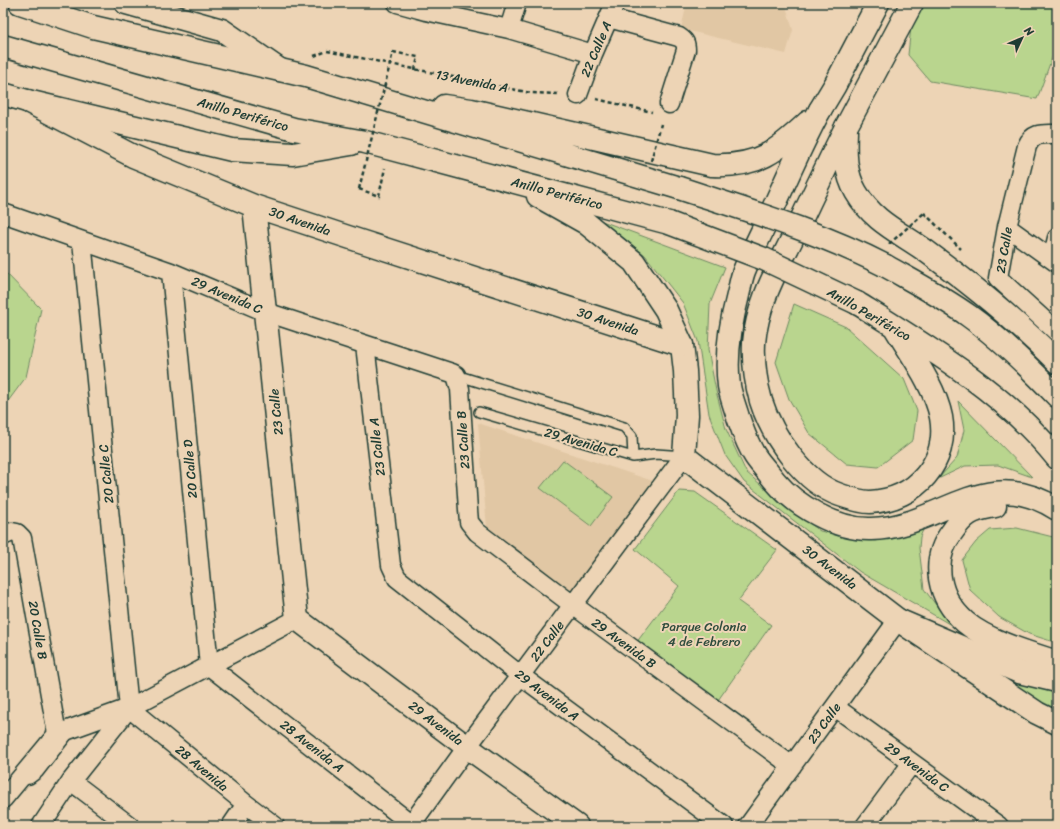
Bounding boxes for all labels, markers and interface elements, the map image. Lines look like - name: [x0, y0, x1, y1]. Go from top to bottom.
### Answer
- street label: 22 Calle A: [574, 17, 618, 81]
- north arrow: [1002, 18, 1042, 58]
- text: N: [1019, 21, 1039, 41]
- street label: 13 Avenida A: [434, 63, 510, 99]
- street label: Anillo Periférico: [194, 90, 292, 138]
- street label: Anillo Periférico: [508, 169, 606, 216]
- street label: 30 Avenida: [266, 200, 334, 242]
- street label: 23 Calle: [989, 225, 1019, 275]
- street label: 29 Avenida C: [188, 270, 266, 320]
- street label: Anillo Periférico: [822, 280, 916, 348]
- street label: 30 Avenida: [574, 300, 642, 342]
- street label: 23 Calle: [262, 387, 290, 436]
- street label: 23 Calle B: [449, 410, 477, 470]
- street label: 23 Calle A: [362, 416, 392, 478]
- street label: 29 Avenida C: [541, 421, 621, 463]
- street label: 20 Calle D: [176, 438, 204, 499]
- street label: 20 Calle C: [91, 443, 121, 505]
- street label: 30 Avenida: [798, 539, 863, 596]
- street label: 20 Calle B: [22, 599, 54, 661]
- street label: 29 Avenida B: [587, 611, 661, 675]
- street label: 22 Calle: [524, 615, 571, 667]
- park label: Parque Colonia 4 de Febrero: [662, 615, 747, 653]
- street label: 29 Avenida A: [510, 663, 584, 727]
- street label: 29 Avenida: [403, 695, 469, 752]
- street label: 23 Calle: [801, 697, 847, 749]
- street label: 28 Avenida A: [275, 714, 349, 778]
- street label: 29 Avenida C: [880, 735, 954, 799]
- street label: 28 Avenida: [170, 739, 234, 798]

